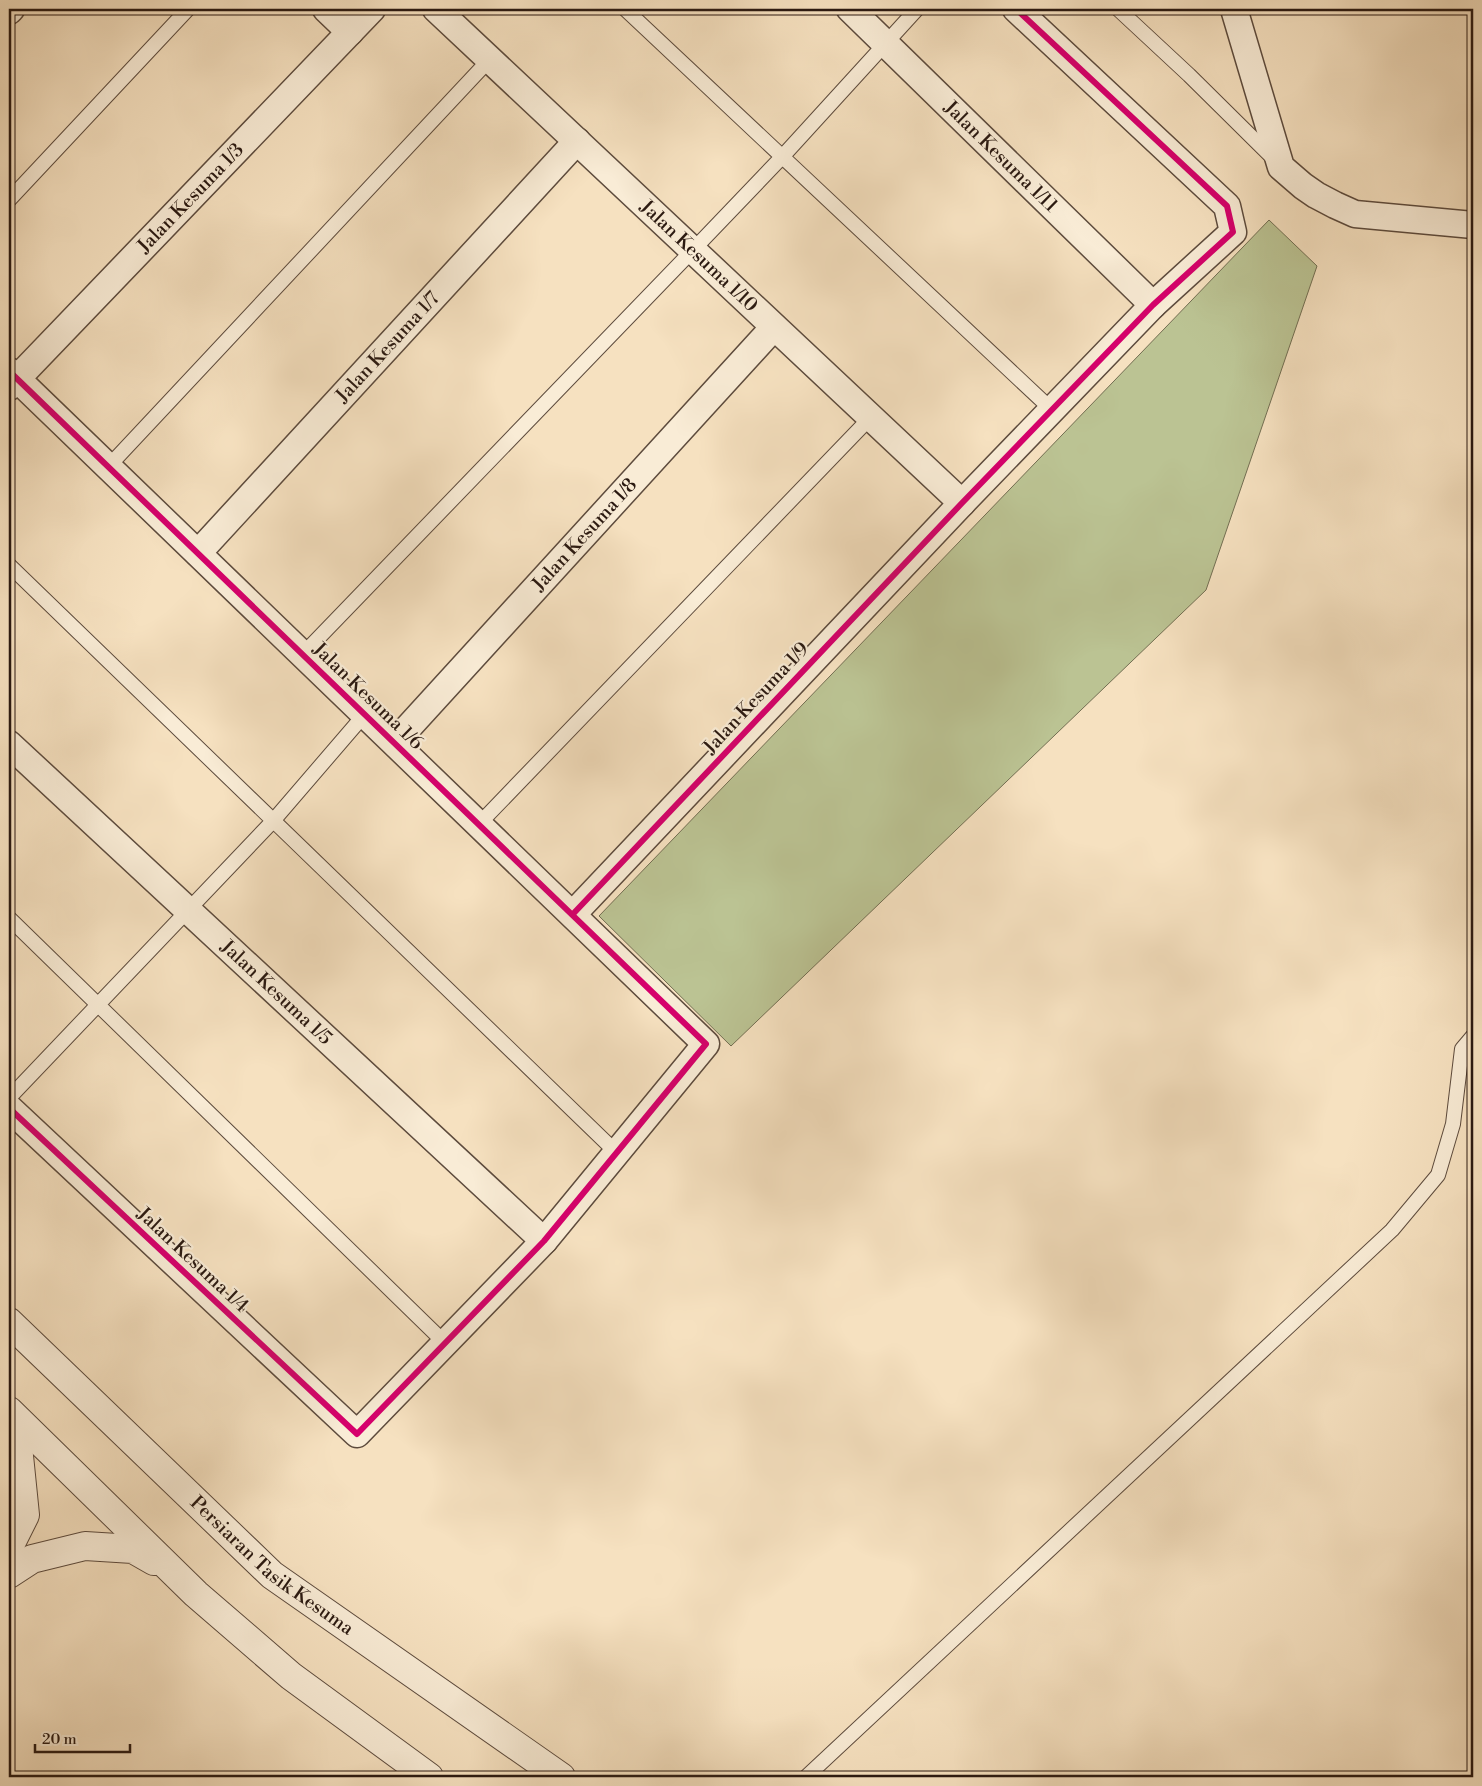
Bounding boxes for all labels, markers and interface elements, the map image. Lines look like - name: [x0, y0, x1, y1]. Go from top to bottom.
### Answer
- street label: Jalan Kesuma 1/11: [938, 95, 1063, 217]
- street label: Jalan Kesuma 1/3: [132, 138, 249, 259]
- street label: Jalan Kesuma 1/10: [634, 194, 763, 317]
- street label: Jalan Kesuma 1/7: [330, 286, 445, 408]
- street label: Jalan Kesuma 1/8: [526, 473, 642, 597]
- street label: Jalan Kesuma 1/6: [307, 637, 428, 755]
- street label: Jalan Kesuma 1/9: [697, 637, 814, 760]
- street label: Jalan Kesuma 1/5: [215, 934, 337, 1050]
- street label: Jalan Kesuma 1/4: [131, 1201, 254, 1318]
- street label: Persiaran Tasik Kesuma: [185, 1491, 359, 1641]
- scale bar: [35, 1721, 130, 1753]
- text: 20 m: [42, 1730, 77, 1749]

